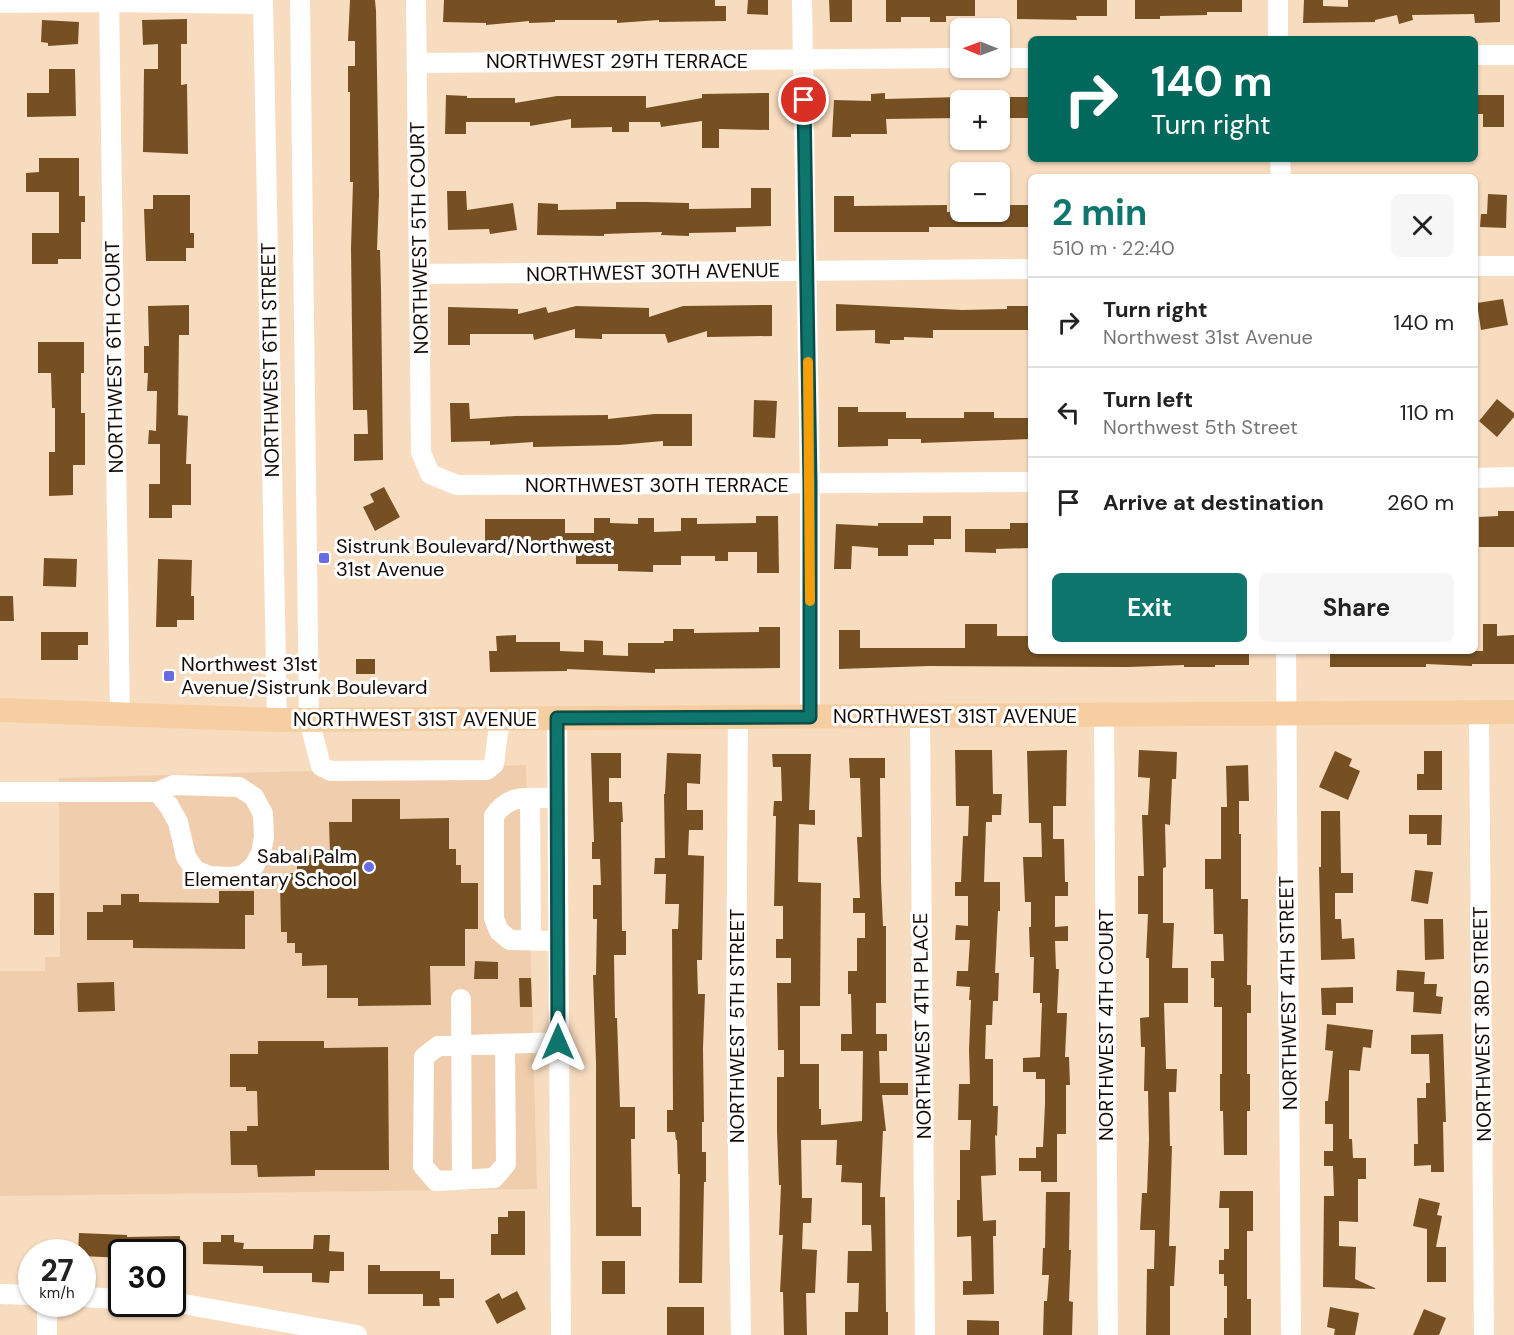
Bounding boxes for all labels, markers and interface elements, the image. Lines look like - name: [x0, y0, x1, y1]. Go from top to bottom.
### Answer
- north arrow: [950, 18, 1010, 78]
- map controls: [950, 18, 1010, 222]
- street label: NORTHWEST 29TH TERRACE: [486, 48, 748, 74]
- text: 140 m: [1151, 54, 1273, 109]
- icon: right: [1052, 60, 1130, 138]
- pin: [778, 74, 829, 125]
- icon: arrive: [787, 83, 820, 116]
- button: +: [950, 90, 1010, 150]
- text: Turn right: [1151, 107, 1271, 142]
- street label: NORTHWEST 5TH COURT: [404, 122, 434, 354]
- button: −: [950, 162, 1010, 222]
- text: 2 min: [1052, 189, 1147, 236]
- button: close: [1391, 194, 1454, 257]
- text: 510 m · 22:40: [1052, 235, 1175, 261]
- street label: NORTHWEST 6TH COURT: [99, 241, 129, 473]
- street label: NORTHWEST 6TH STREET: [255, 242, 285, 478]
- street label: NORTHWEST 30TH AVENUE: [526, 257, 780, 287]
- text: Turn right: [1103, 295, 1208, 324]
- icon: right: [1052, 306, 1085, 339]
- text: 140 m: [1393, 308, 1454, 337]
- text: Northwest 31st Avenue: [1103, 324, 1313, 350]
- text: Turn left: [1103, 385, 1193, 414]
- icon: left: [1052, 396, 1085, 429]
- text: 110 m: [1400, 398, 1454, 427]
- text: Northwest 5th Street: [1103, 414, 1298, 440]
- street label: NORTHWEST 30TH TERRACE: [525, 472, 789, 498]
- icon: arrive: [1052, 486, 1085, 519]
- text: Arrive at destination: [1103, 488, 1324, 517]
- text: 260 m: [1387, 488, 1454, 517]
- place label: Sistrunk Boulevard/Northwest 31st Avenue: [336, 533, 612, 582]
- marker: Sistrunk Boulevard/Northwest 31st Avenue: [317, 551, 331, 565]
- button: Exit: [1052, 573, 1247, 642]
- button: Share: [1259, 573, 1454, 642]
- place label: Northwest 31st Avenue/Sistrunk Boulevard: [181, 651, 428, 700]
- marker: Northwest 31st Avenue/Sistrunk Boulevard: [162, 669, 176, 683]
- street label: NORTHWEST 31ST AVENUE: [833, 703, 1077, 729]
- street label: NORTHWEST 31ST AVENUE: [293, 706, 537, 732]
- place label: Sabal Palm Elementary School: [184, 843, 357, 892]
- marker: Sabal Palm Elementary School: [362, 860, 376, 874]
- street label: NORTHWEST 4TH STREET: [1273, 876, 1303, 1110]
- street label: NORTHWEST 3RD STREET: [1467, 906, 1497, 1142]
- street label: NORTHWEST 5TH STREET: [724, 909, 750, 1143]
- street label: NORTHWEST 4TH COURT: [1093, 909, 1119, 1141]
- street label: NORTHWEST 4TH PLACE: [907, 913, 937, 1139]
- position arrow: [526, 1010, 590, 1074]
- speed limit sign: 30: [108, 1239, 186, 1317]
- text: 27: [40, 1251, 74, 1290]
- text: km/h: [39, 1283, 75, 1303]

